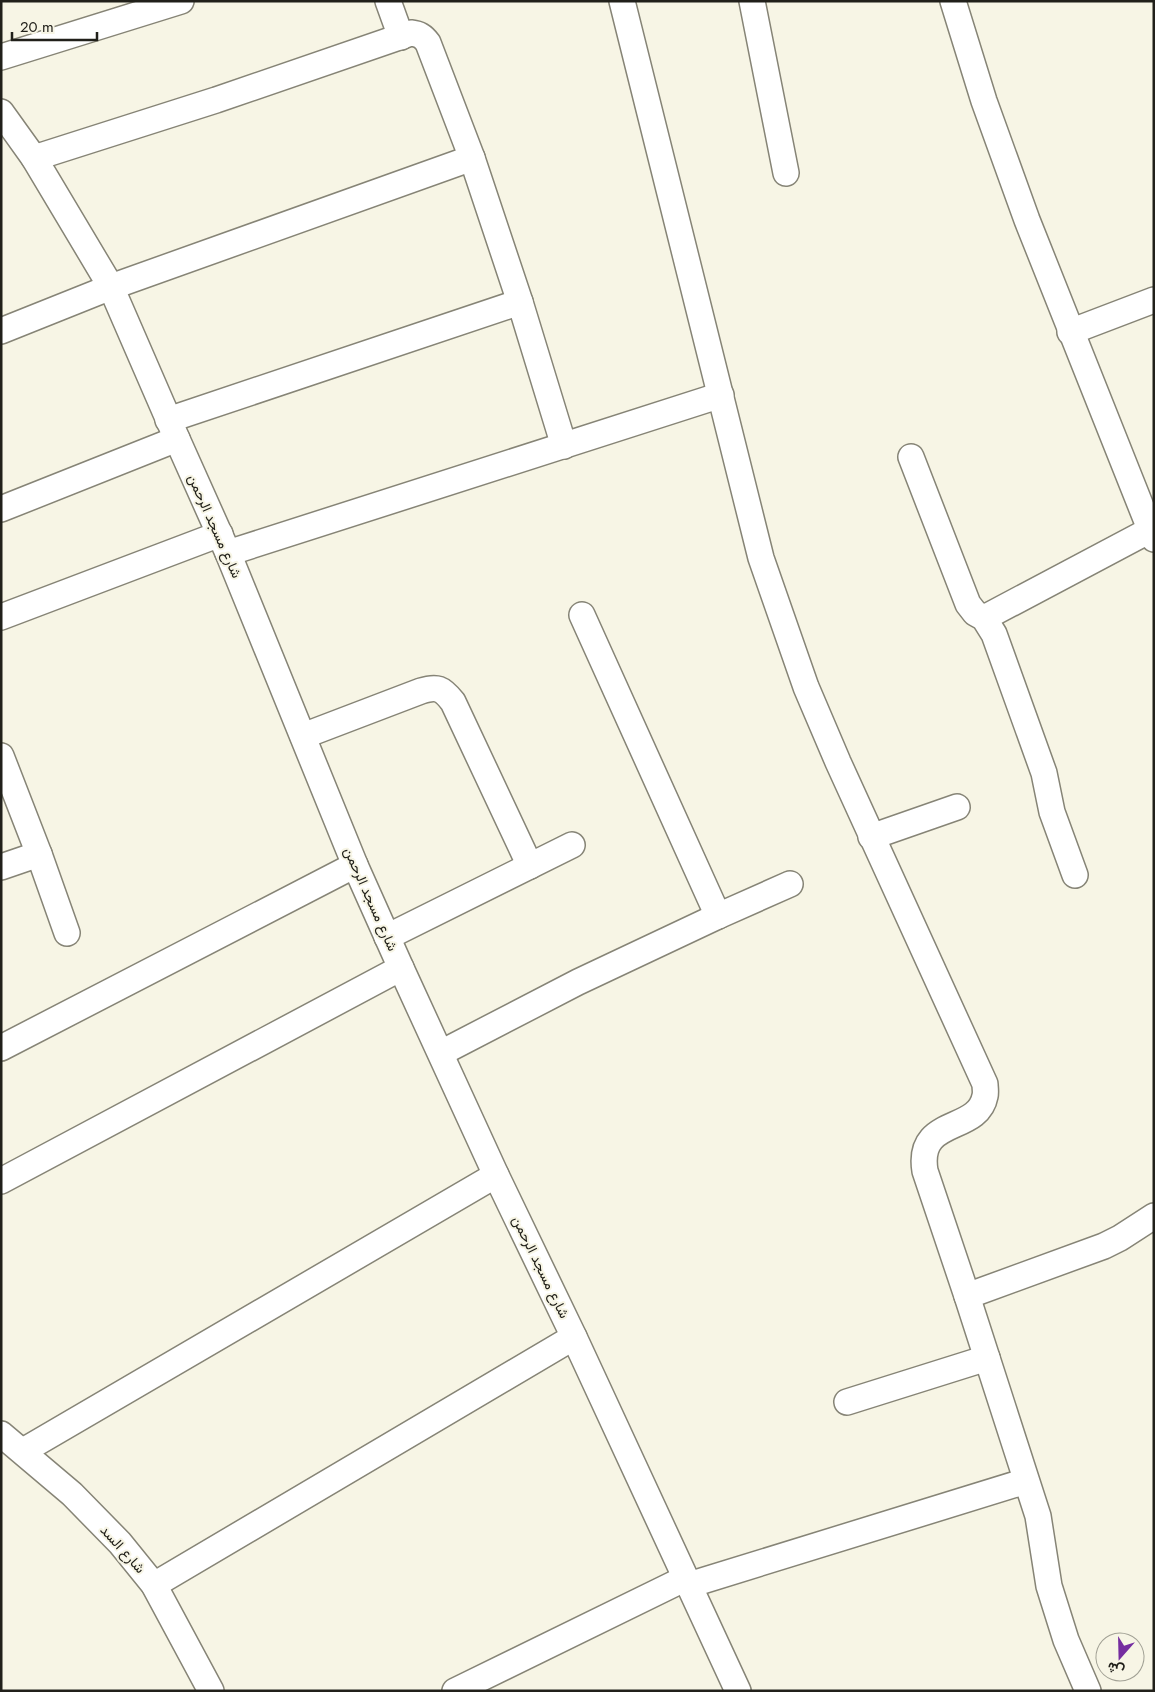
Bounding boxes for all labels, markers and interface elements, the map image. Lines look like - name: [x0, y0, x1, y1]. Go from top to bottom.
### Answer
- scale bar: [12, 10, 98, 42]
- text: 20 m: [20, 16, 54, 38]
- street label: شارع مسجد الرحمن: [182, 471, 247, 582]
- street label: شارع مسجد الرحمن: [338, 844, 403, 955]
- street label: شارع مسجد الرحمن: [507, 1212, 575, 1322]
- street label: شارع السد: [95, 1520, 150, 1578]
- north arrow: [1095, 1632, 1145, 1682]
- text: ش: [1104, 1657, 1127, 1681]

